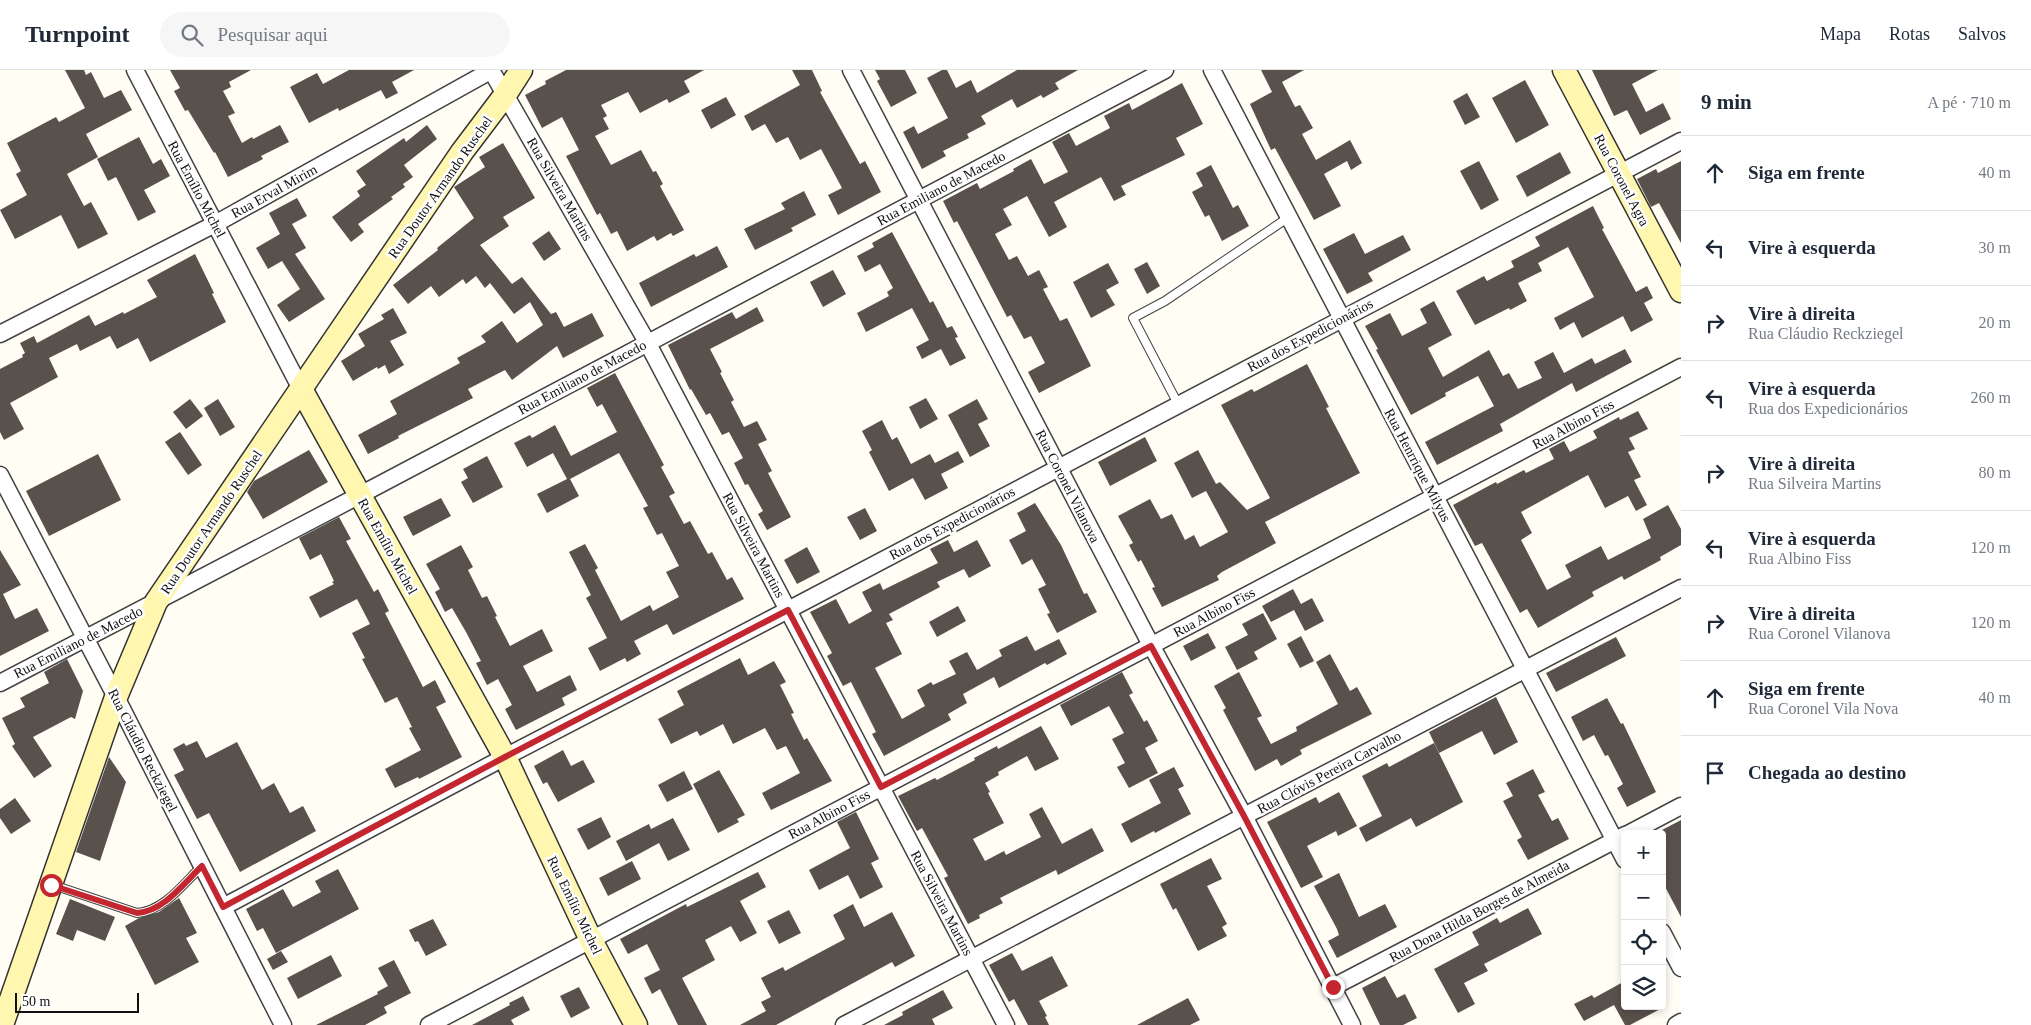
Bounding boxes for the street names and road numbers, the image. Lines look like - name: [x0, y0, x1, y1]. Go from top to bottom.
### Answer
- street label: Rua Doutor Armando Ruschel: [386, 113, 495, 261]
- street label: Rua Coronel Agra: [1591, 132, 1652, 229]
- street label: Rua Silveira Martins: [524, 135, 595, 244]
- street label: Rua Emílio Michel: [165, 138, 228, 240]
- street label: Rua Emiliano de Macedo: [875, 148, 1008, 229]
- street label: Rua Erval Mirim: [229, 162, 320, 221]
- street label: Rua dos Expedicionários: [1245, 296, 1376, 375]
- street label: Rua Emiliano de Macedo: [516, 337, 649, 418]
- street label: Rua Albino Fiss: [1530, 397, 1617, 452]
- street label: Rua Henrrique Milyus: [1381, 406, 1454, 524]
- street label: Rua Coronel Vilanova: [1033, 427, 1103, 546]
- street label: Rua Doutor Armando Ruschel: [158, 448, 265, 597]
- street label: Rua dos Expedicionários: [887, 484, 1018, 563]
- street label: Rua Silveira Martins: [720, 490, 788, 600]
- street label: Rua Emílio Michel: [355, 496, 420, 597]
- street label: Rua Albino Fiss: [1171, 585, 1258, 640]
- street label: Rua Emiliano de Macedo: [11, 603, 145, 682]
- street label: Rua Cláudio Reckziegel: [105, 686, 180, 814]
- street label: Rua Clóvis Pereira Carvalho: [1255, 728, 1404, 817]
- street label: Rua Albino Fiss: [786, 787, 873, 842]
- street label: Rua Silveira Martins: [908, 848, 976, 958]
- street label: Rua Emílio Michel: [544, 854, 605, 957]
- street label: Rua Dona Hilda Borges de Almeida: [1387, 857, 1572, 965]

